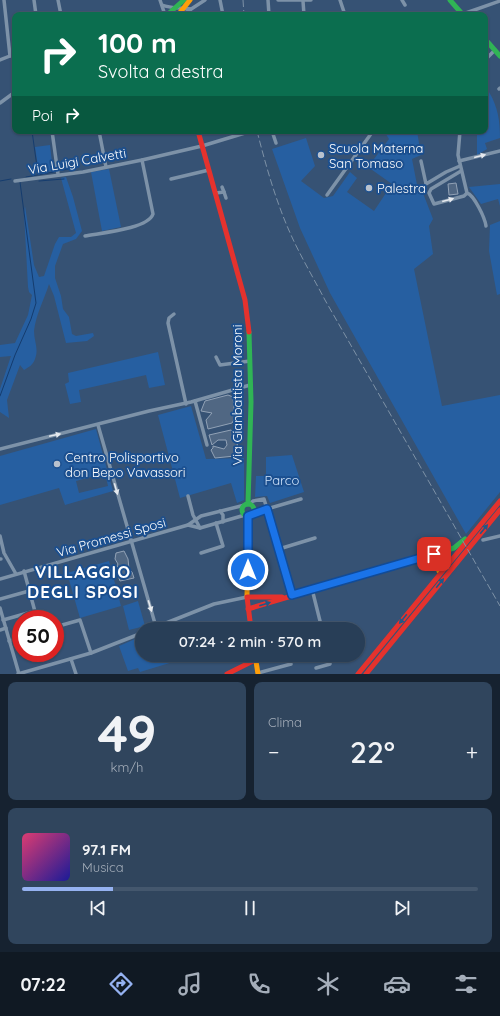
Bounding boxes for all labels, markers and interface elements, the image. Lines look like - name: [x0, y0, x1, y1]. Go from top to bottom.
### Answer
- text: 100 m: [98, 25, 177, 60]
- icon: right: [32, 28, 84, 80]
- text: Svolta a destra: [98, 60, 224, 83]
- icon: right: [61, 104, 83, 126]
- text: Poi: [32, 106, 53, 125]
- place label: Scuola Materna San Tomaso: [329, 140, 423, 171]
- street label: Via Luigi Calvetti: [27, 145, 127, 177]
- marker: Scuola Materna San Tomaso: [316, 150, 326, 160]
- one-way arrow: [474, 153, 486, 159]
- place label: Palestra: [377, 180, 426, 196]
- marker: Palestra: [364, 183, 374, 193]
- one-way arrow: [443, 197, 455, 203]
- street label: Via Gianbattista Moroni: [229, 325, 245, 465]
- one-way arrow: [48, 432, 61, 438]
- place label: Centro Polisportivo don Bepo Vavassori: [65, 449, 186, 480]
- marker: Centro Polisportivo don Bepo Vavassori: [52, 459, 62, 469]
- park label: Parco: [265, 472, 300, 488]
- one-way arrow: [113, 483, 119, 495]
- street label: Via Promessi Sposi: [55, 514, 167, 560]
- one-way arrow: [480, 524, 489, 535]
- pin: [417, 537, 451, 571]
- icon: arrive: [423, 543, 445, 565]
- position arrow: [227, 549, 269, 591]
- district label: VILLAGGIO DEGLI SPOSI: [27, 561, 139, 602]
- one-way arrow: [436, 578, 445, 589]
- one-way arrow: [147, 600, 153, 612]
- one-way arrow: [260, 601, 272, 607]
- speed limit sign: 50: [12, 610, 64, 662]
- one-way arrow: [399, 614, 407, 625]
- text: 07:24 · 2 min · 570 m: [179, 632, 321, 651]
- text: 49: [97, 700, 157, 765]
- text: Clima: [268, 714, 302, 730]
- text: 22°: [350, 733, 395, 771]
- text: −: [268, 738, 279, 766]
- text: +: [466, 738, 478, 766]
- text: km/h: [111, 759, 143, 775]
- text: 97.1 FM: [82, 840, 131, 859]
- text: Musica: [82, 859, 124, 875]
- icon: previous: [87, 897, 109, 919]
- icon: pause: [239, 897, 261, 919]
- icon: next: [391, 897, 413, 919]
- icon: directions: [107, 970, 135, 998]
- icon: music: [176, 970, 204, 998]
- icon: phone: [245, 970, 273, 998]
- icon: climate: [314, 970, 342, 998]
- icon: car: [383, 970, 411, 998]
- icon: filters: [452, 970, 480, 998]
- text: 07:22: [20, 973, 66, 996]

